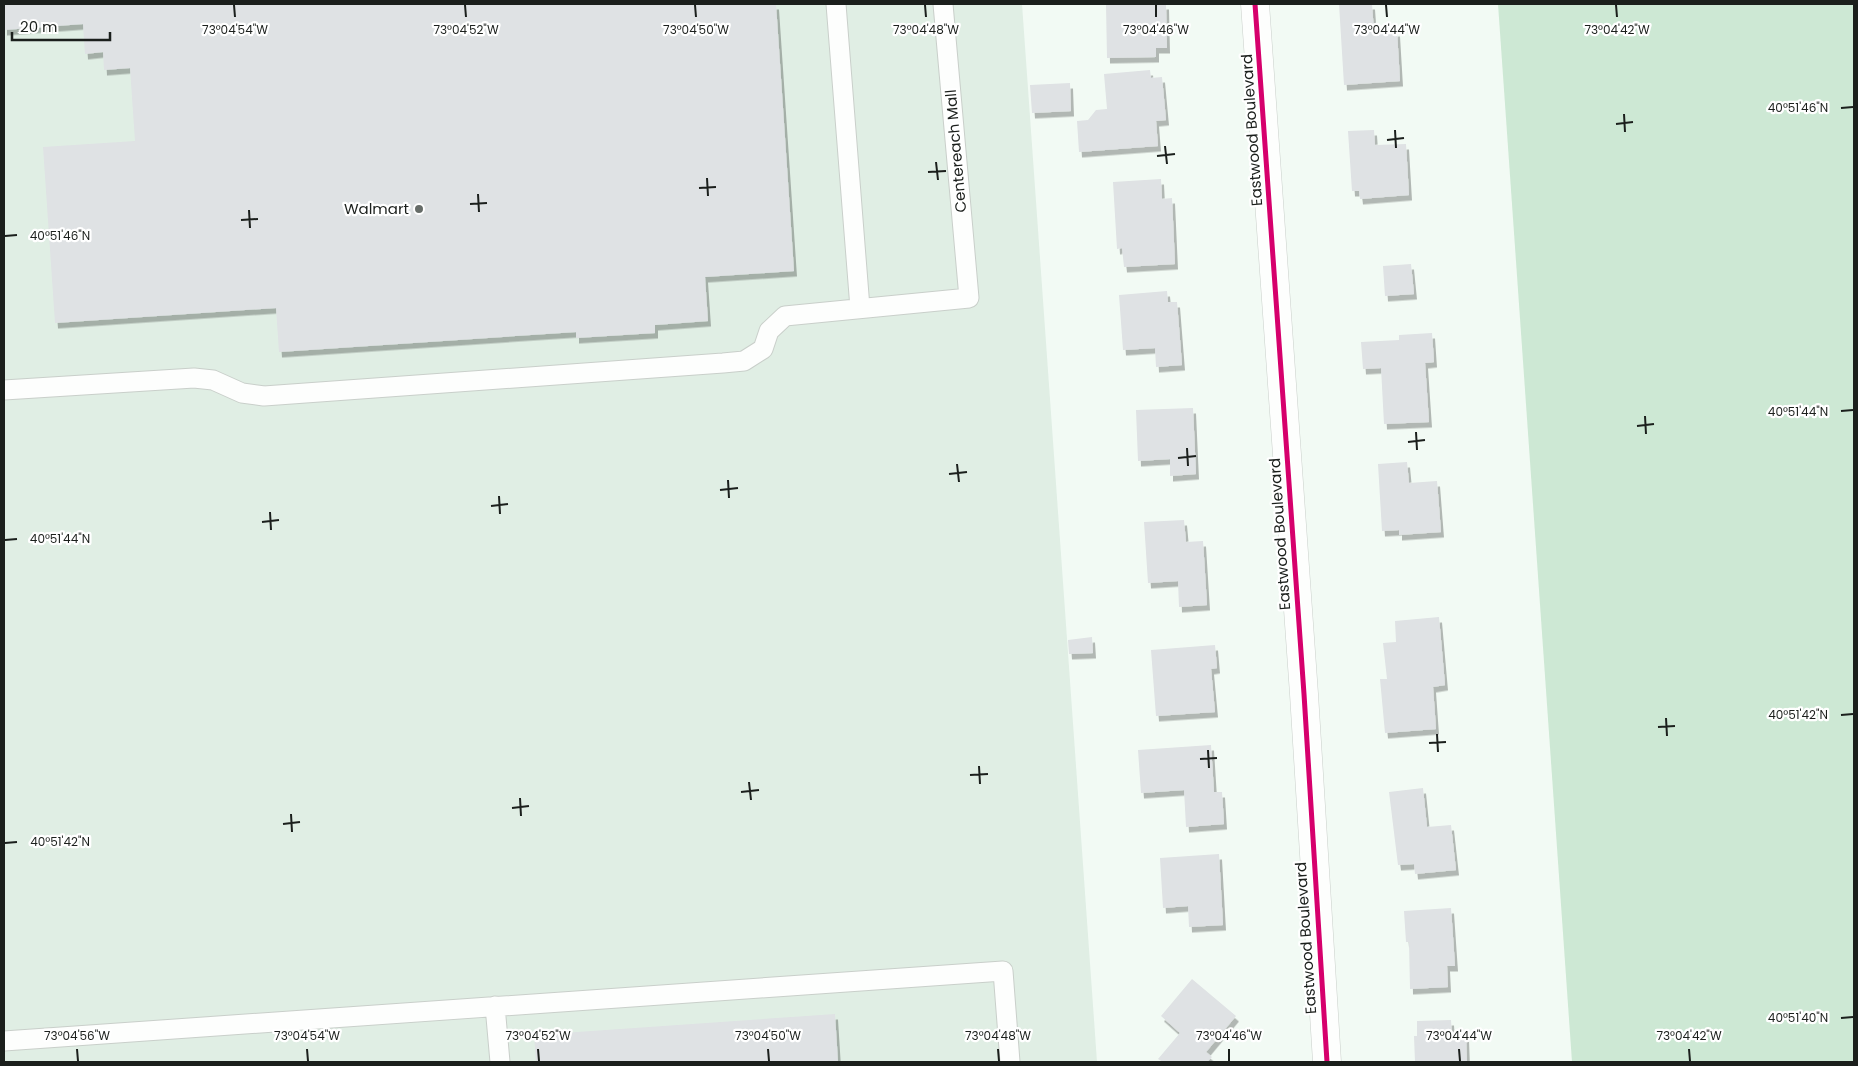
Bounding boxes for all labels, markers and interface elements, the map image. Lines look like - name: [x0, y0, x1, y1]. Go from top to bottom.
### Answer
- scale bar: [12, 10, 110, 42]
- text: 20 m: [20, 16, 58, 37]
- text: 73°04'54"W: [202, 21, 268, 38]
- text: 73°04'52"W: [433, 21, 499, 38]
- text: 73°04'50"W: [663, 21, 729, 38]
- text: 73°04'48"W: [893, 21, 959, 38]
- text: 73°04'46"W: [1123, 21, 1189, 38]
- text: 73°04'44"W: [1354, 21, 1420, 38]
- text: 73°04'42"W: [1584, 21, 1650, 38]
- street label: Eastwood Boulevard: [1236, 53, 1267, 207]
- street label: Centereach Mall: [940, 89, 971, 213]
- text: 40°51'46"N: [1768, 99, 1828, 116]
- place label: Walmart: [344, 198, 409, 219]
- marker: Walmart: [413, 203, 425, 215]
- text: 40°51'46"N: [30, 227, 90, 244]
- text: 40°51'44"N: [1768, 403, 1828, 420]
- street label: Eastwood Boulevard: [1264, 457, 1295, 611]
- text: 40°51'44"N: [30, 530, 90, 547]
- text: 40°51'42"N: [1768, 706, 1828, 723]
- text: 40°51'42"N: [30, 833, 90, 850]
- street label: Eastwood Boulevard: [1290, 861, 1321, 1015]
- text: 40°51'40"N: [1768, 1009, 1828, 1026]
- text: 73°04'56"W: [44, 1027, 110, 1044]
- text: 73°04'54"W: [274, 1027, 340, 1044]
- text: 73°04'52"W: [505, 1027, 571, 1044]
- text: 73°04'50"W: [735, 1027, 801, 1044]
- text: 73°04'48"W: [965, 1027, 1031, 1044]
- text: 73°04'46"W: [1196, 1027, 1262, 1044]
- text: 73°04'44"W: [1426, 1027, 1492, 1044]
- text: 73°04'42"W: [1656, 1027, 1722, 1044]

